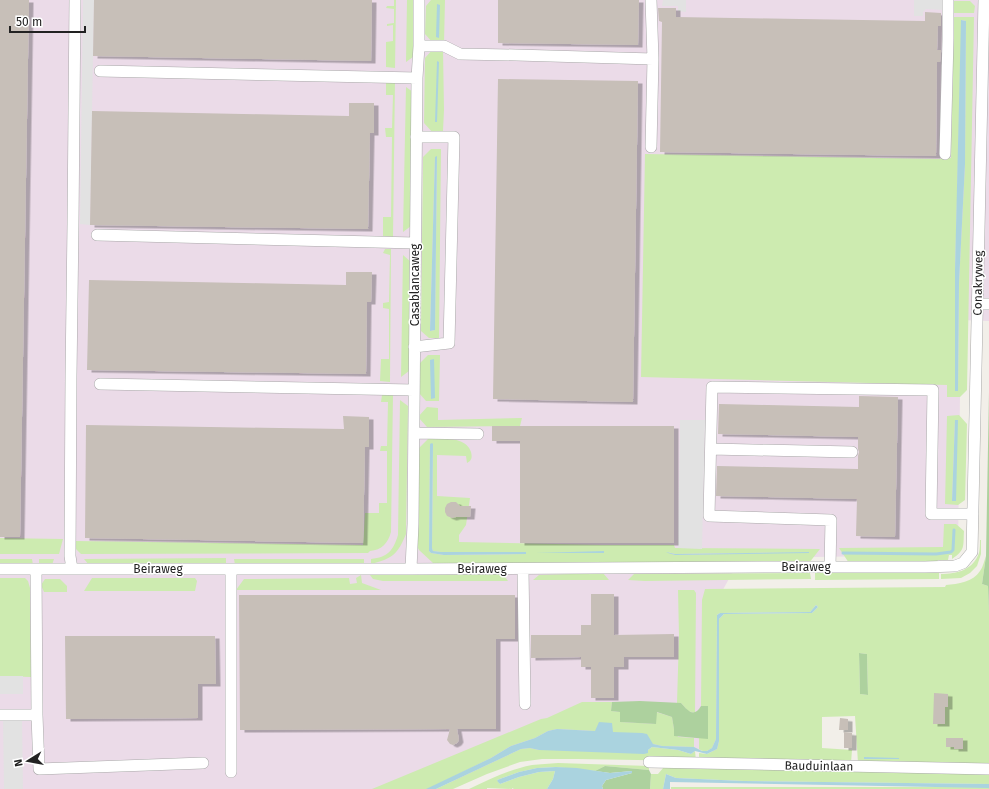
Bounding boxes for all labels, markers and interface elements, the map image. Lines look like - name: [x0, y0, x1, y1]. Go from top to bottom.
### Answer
- scale bar: [10, 8, 85, 34]
- text: 50 m: [16, 15, 42, 29]
- street label: Casablancaweg: [408, 243, 422, 326]
- street label: Conakryweg: [970, 250, 986, 316]
- street label: Beiraweg: [781, 560, 831, 574]
- street label: Beiraweg: [133, 562, 183, 576]
- street label: Beiraweg: [457, 562, 507, 576]
- north arrow: [8, 741, 48, 781]
- text: N: [12, 758, 26, 768]
- street label: Bauduinlaan: [784, 758, 854, 774]

